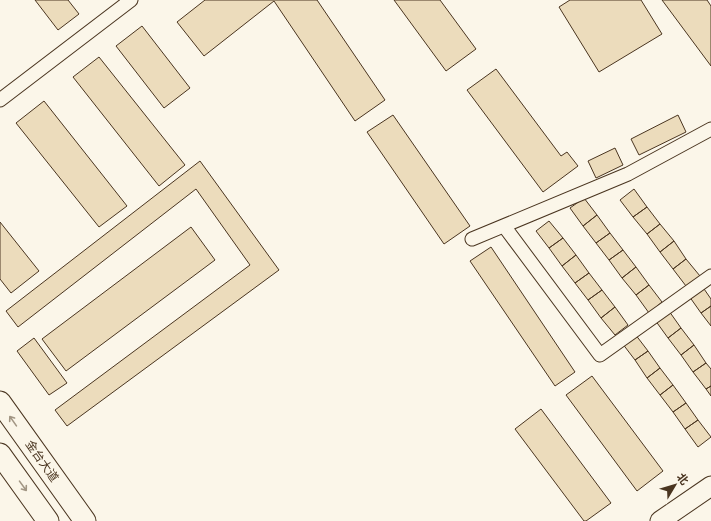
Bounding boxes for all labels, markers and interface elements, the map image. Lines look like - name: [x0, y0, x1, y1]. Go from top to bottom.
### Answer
- one-way arrow: [9, 415, 17, 426]
- street label: 金台大道: [22, 437, 62, 485]
- north arrow: [655, 465, 695, 505]
- text: 北: [674, 471, 691, 487]
- one-way arrow: [19, 480, 27, 491]

